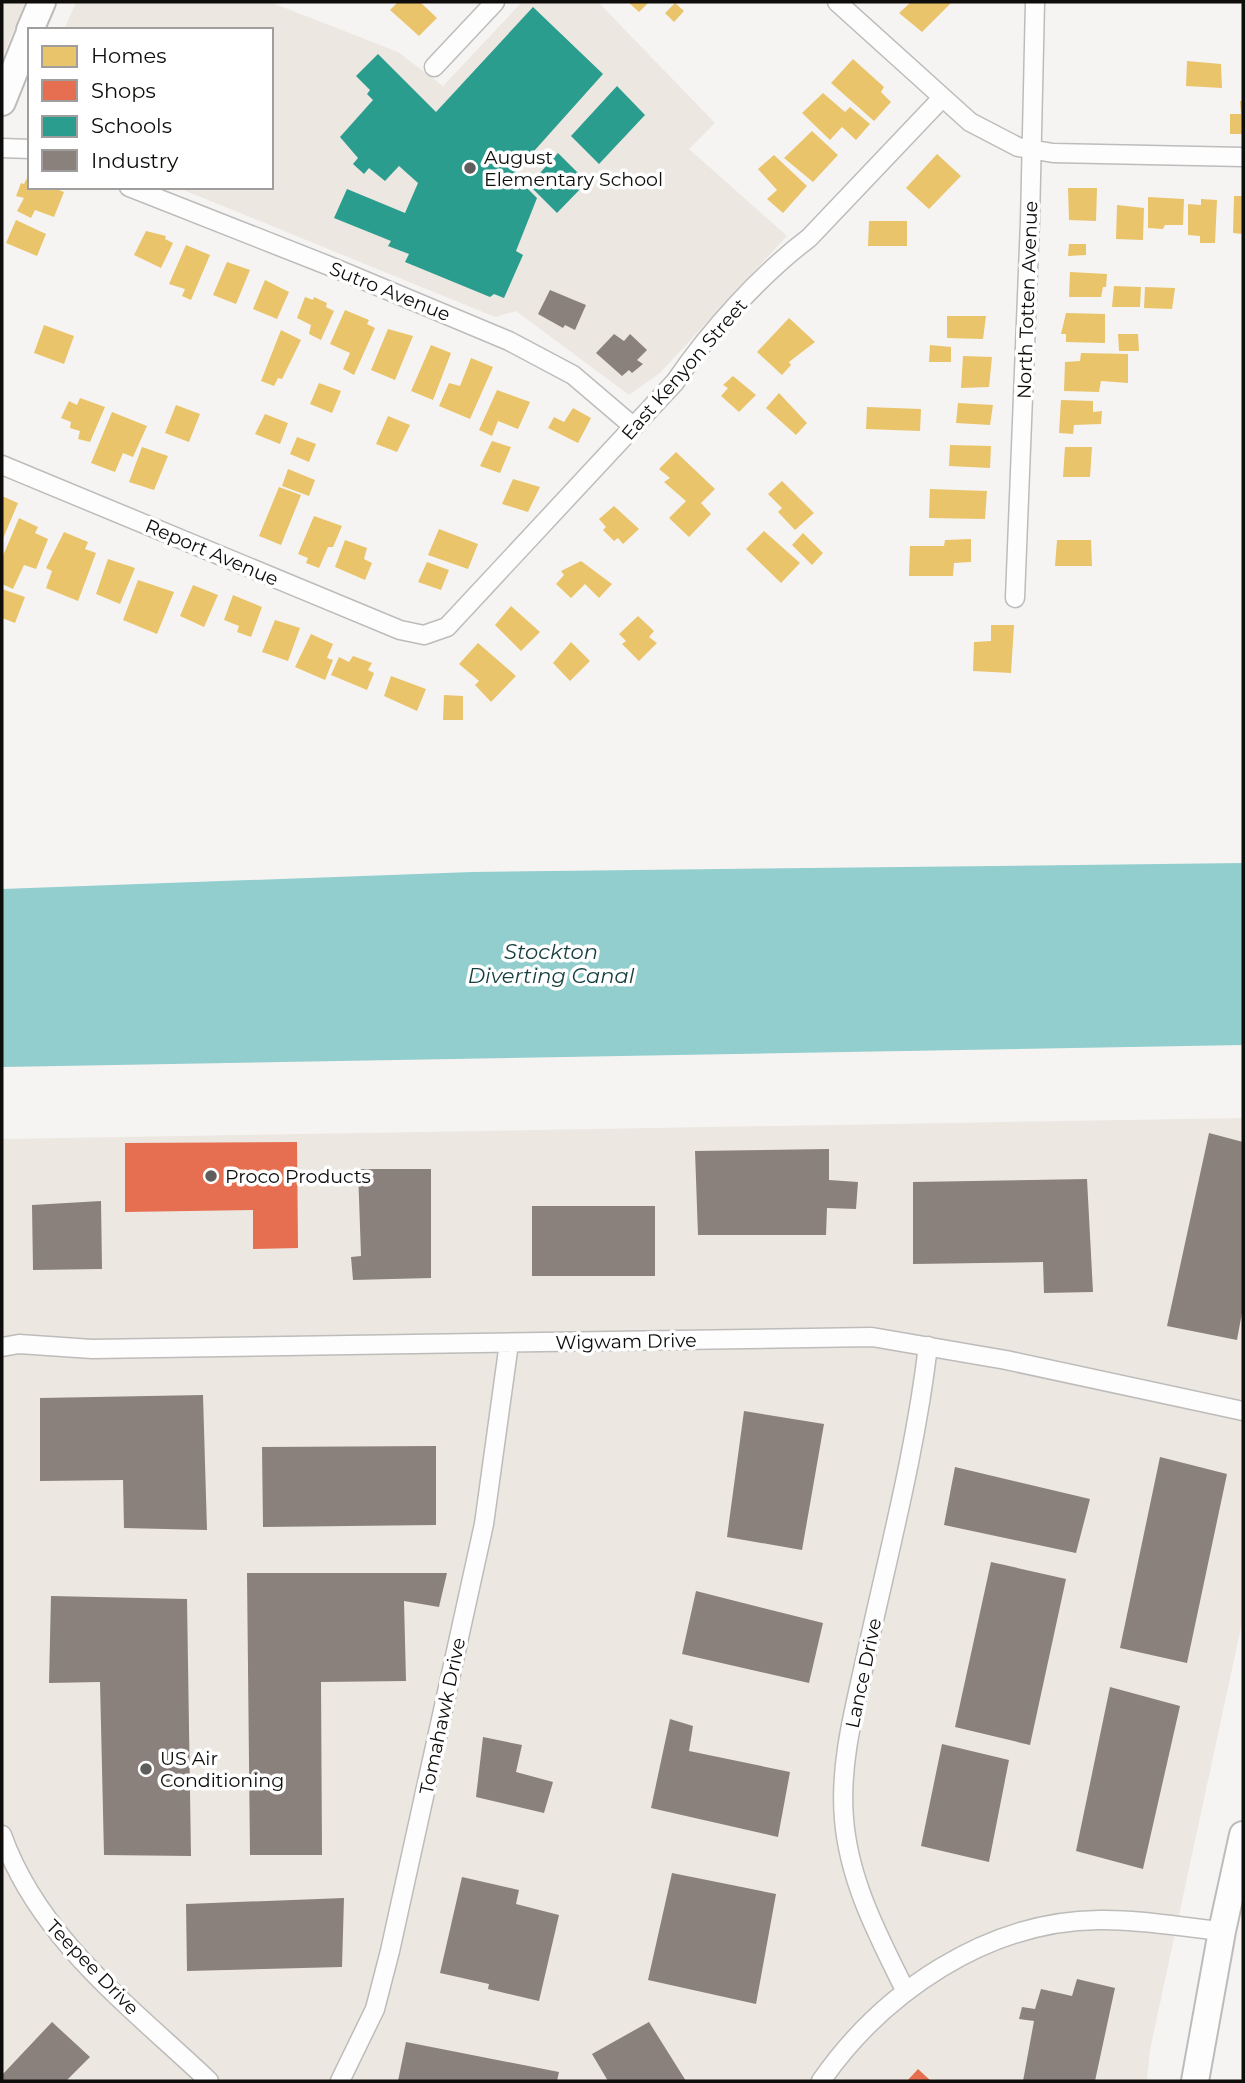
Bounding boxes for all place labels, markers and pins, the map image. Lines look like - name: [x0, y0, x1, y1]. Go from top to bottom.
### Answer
- place label: August Elementary School: [484, 146, 663, 191]
- marker: August Elementary School: [462, 160, 478, 176]
- place label: Proco Products: [225, 1165, 371, 1188]
- marker: Proco Products: [203, 1168, 219, 1184]
- place label: US Air Conditioning: [160, 1747, 284, 1792]
- marker: US Air Conditioning: [138, 1761, 154, 1777]

